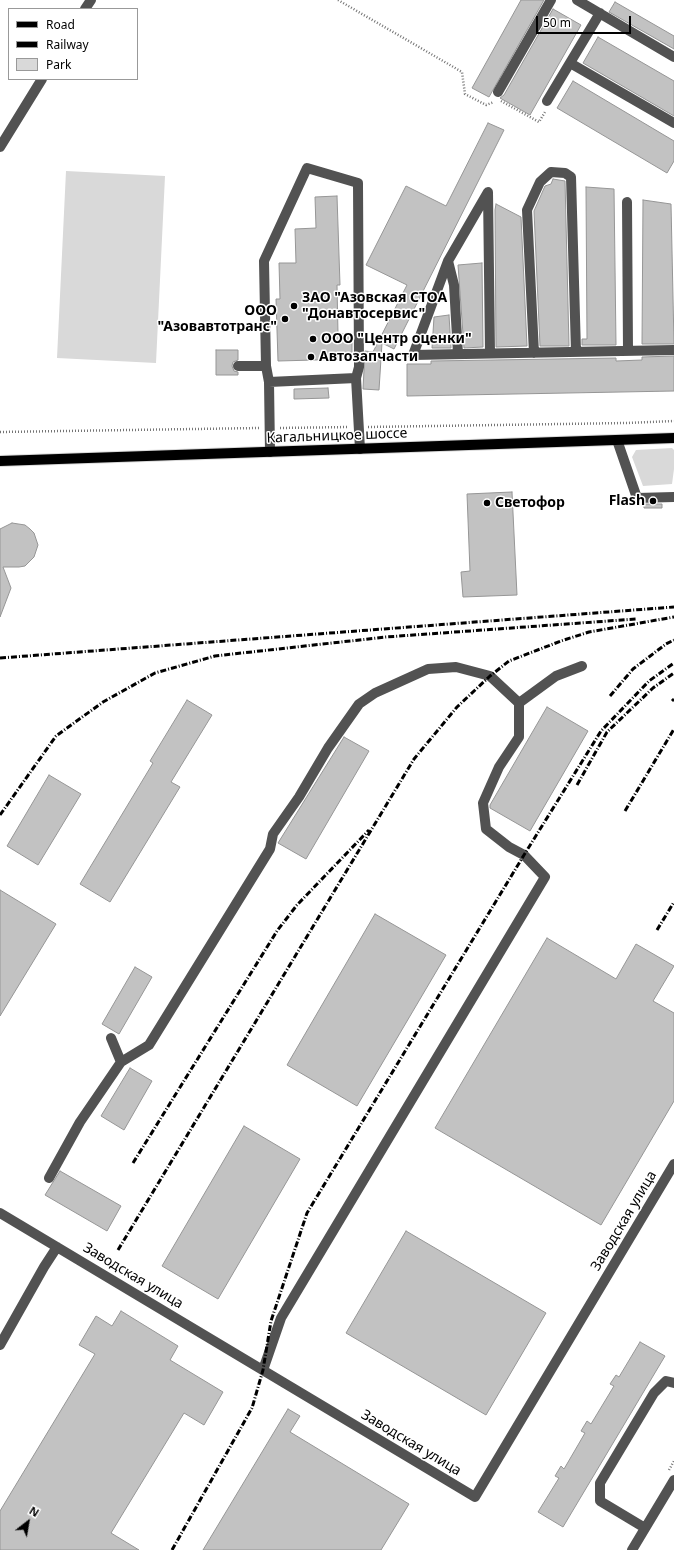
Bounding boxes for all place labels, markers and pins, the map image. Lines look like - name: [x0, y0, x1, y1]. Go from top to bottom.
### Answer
- place label: ЗАО "Азовская СТОА "Донавтосервис": [302, 290, 447, 322]
- marker: ЗАО "Азовская СТОА "Донавтосервис": [289, 301, 299, 311]
- place label: ООО "Азовавтотранс": [157, 303, 277, 336]
- marker: ООО "Азовавтотранс": [280, 314, 290, 324]
- place label: ООО "Центр оценки": [321, 331, 472, 347]
- marker: ООО "Центр оценки": [308, 334, 318, 344]
- place label: Автозапчасти: [319, 349, 418, 365]
- marker: Автозапчасти: [306, 352, 316, 362]
- place label: Flash: [609, 493, 645, 509]
- place label: Светофор: [495, 495, 565, 511]
- marker: Flash: [648, 496, 658, 506]
- marker: Светофор: [482, 498, 492, 508]

